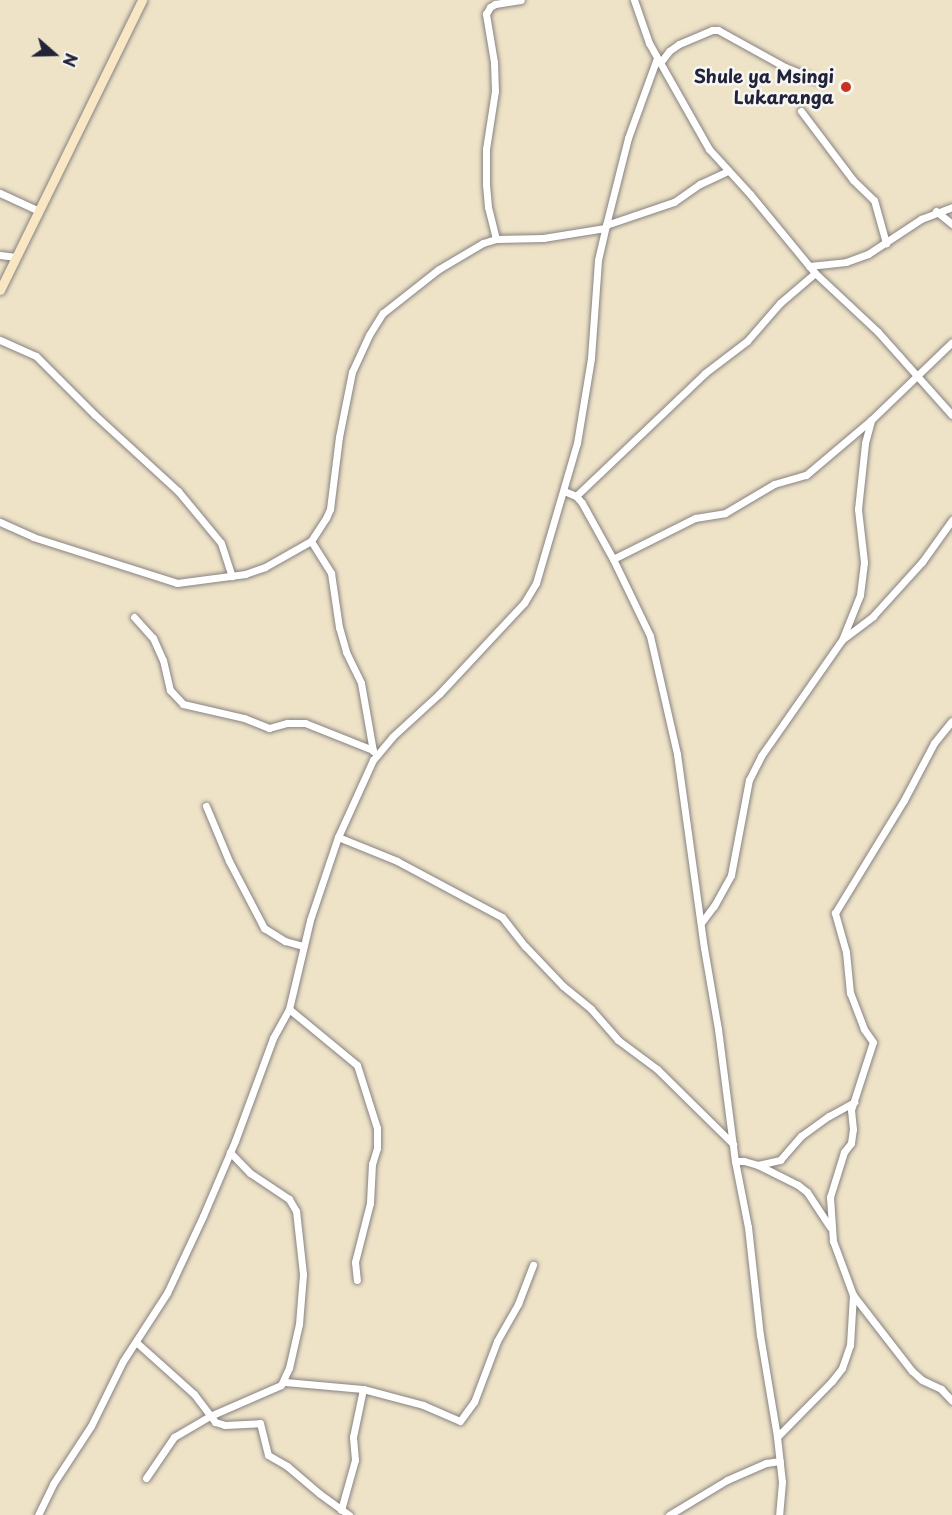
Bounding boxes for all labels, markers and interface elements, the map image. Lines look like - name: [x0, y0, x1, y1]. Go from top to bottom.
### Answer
- north arrow: [24, 24, 84, 84]
- text: N: [57, 50, 84, 70]
- place label: Shule ya Msingi Lukaranga: [693, 66, 834, 109]
- marker: Shule ya Msingi Lukaranga: [839, 80, 853, 94]

